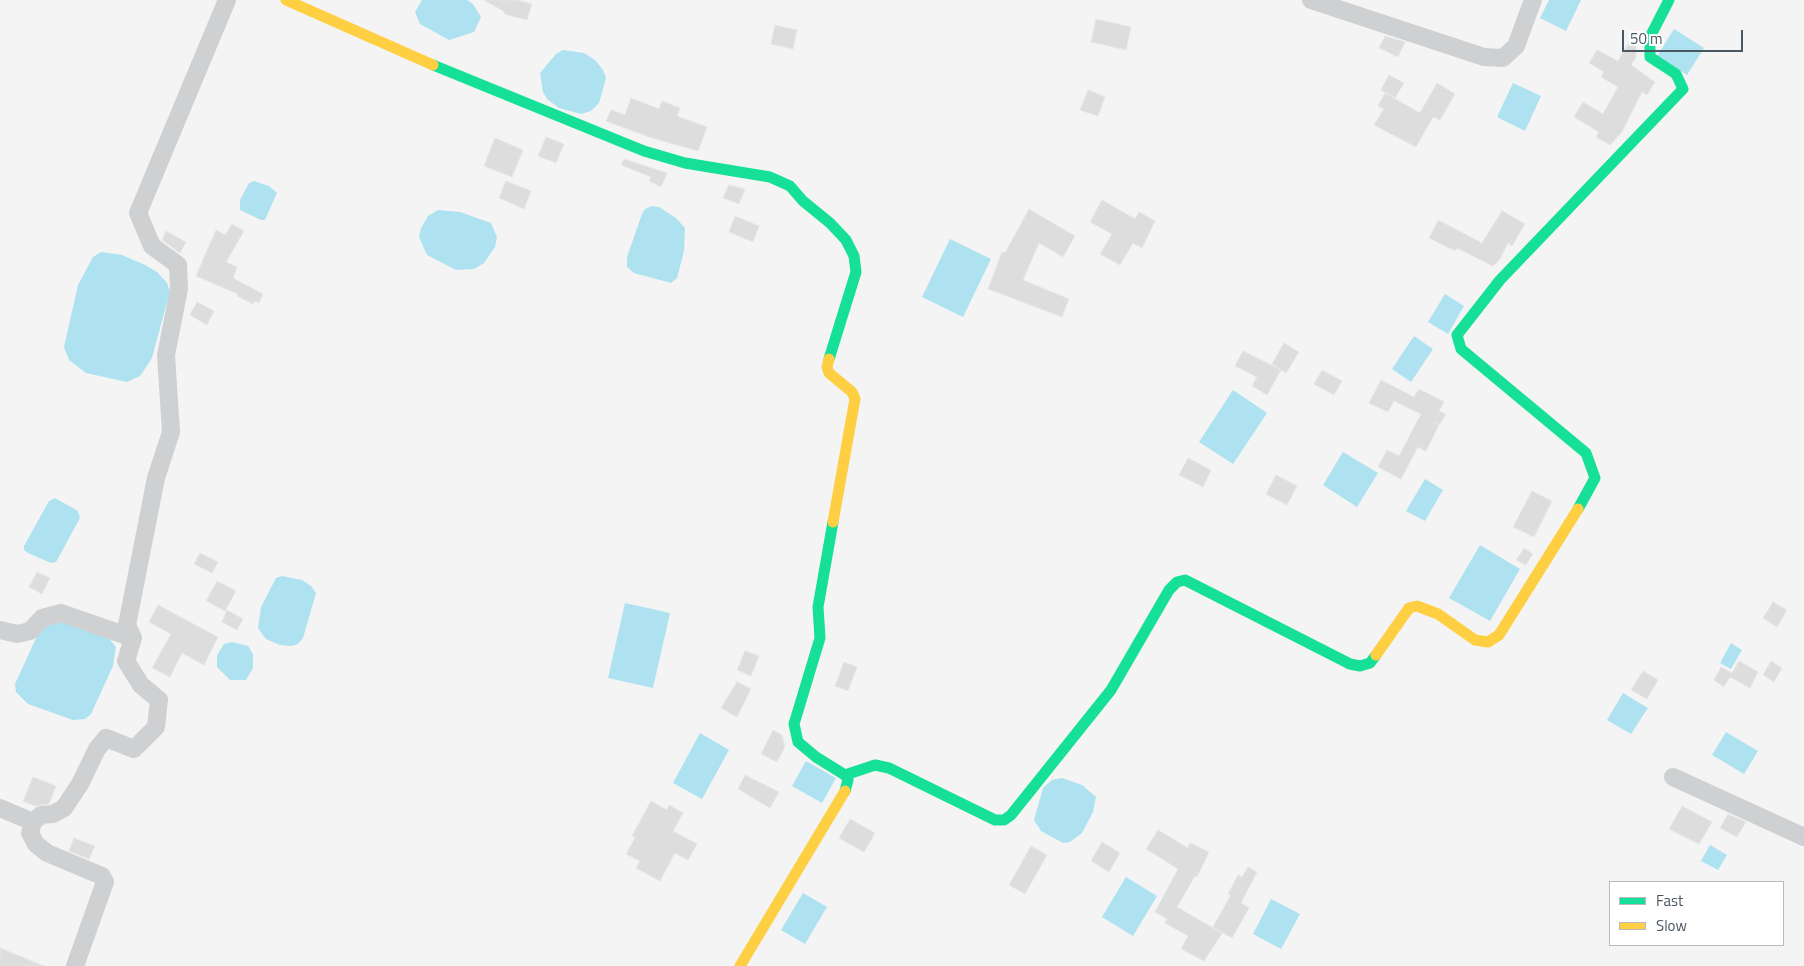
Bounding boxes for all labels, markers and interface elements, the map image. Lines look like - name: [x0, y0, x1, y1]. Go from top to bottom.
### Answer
- scale bar: [1624, 20, 1745, 52]
- text: 50 m: [1630, 27, 1663, 50]
- legend: [1609, 881, 1784, 946]
- text: Fast: [1656, 889, 1683, 912]
- text: Slow: [1656, 914, 1687, 937]

